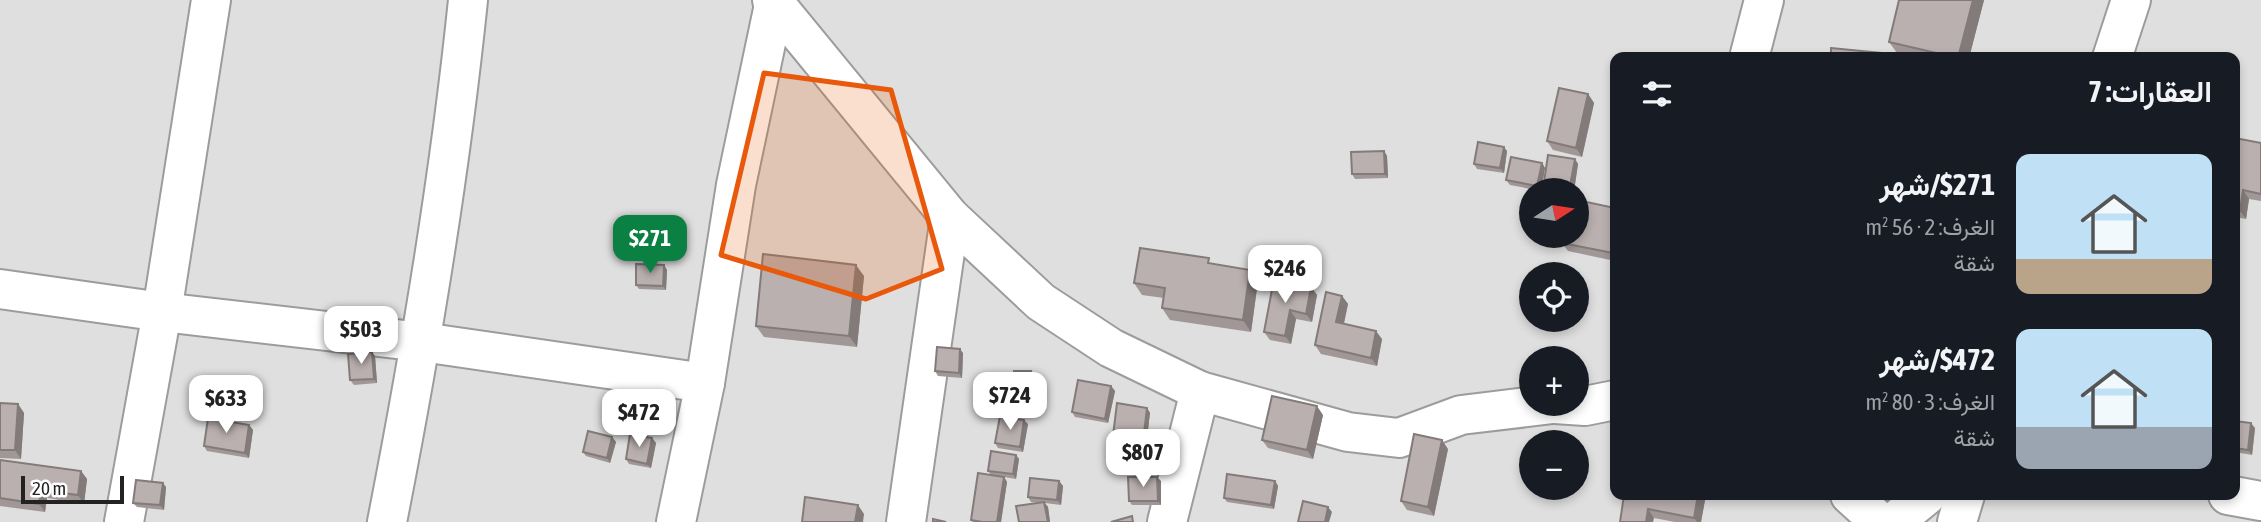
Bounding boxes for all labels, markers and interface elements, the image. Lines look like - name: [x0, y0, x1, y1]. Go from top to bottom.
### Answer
- text: العقارات: 7: [2088, 74, 2212, 108]
- icon: filters: [1638, 75, 1676, 113]
- text: $271/شهر: [1879, 167, 1995, 201]
- north arrow: [1519, 178, 1589, 248]
- map controls: [1519, 178, 1589, 500]
- icon: home: [2072, 182, 2156, 266]
- text: الغرف: 2 · 56 m²: [1866, 214, 1995, 240]
- pin: $271: [609, 216, 691, 275]
- text: $271: [629, 225, 671, 251]
- pin: $246: [1244, 246, 1326, 305]
- text: شقة: [1953, 250, 1995, 276]
- text: $246: [1264, 255, 1306, 281]
- button: locate: [1519, 262, 1589, 332]
- pin: $503: [320, 306, 402, 366]
- text: $503: [340, 316, 382, 342]
- text: $472/شهر: [1879, 342, 1995, 376]
- button: +: [1519, 346, 1589, 416]
- icon: home: [2072, 357, 2156, 441]
- pin: $724: [969, 372, 1051, 432]
- pin: $633: [185, 376, 267, 435]
- text: $724: [989, 382, 1031, 408]
- text: $633: [205, 385, 247, 411]
- text: الغرف: 3 · 80 m²: [1866, 389, 1995, 415]
- pin: $472: [598, 390, 680, 449]
- text: $472: [618, 399, 660, 425]
- text: شقة: [1953, 425, 1995, 451]
- pin: $807: [1102, 430, 1184, 489]
- button: −: [1519, 430, 1589, 500]
- text: $807: [1122, 439, 1164, 465]
- scale bar: [21, 473, 124, 505]
- text: 20 m: [32, 477, 66, 499]

